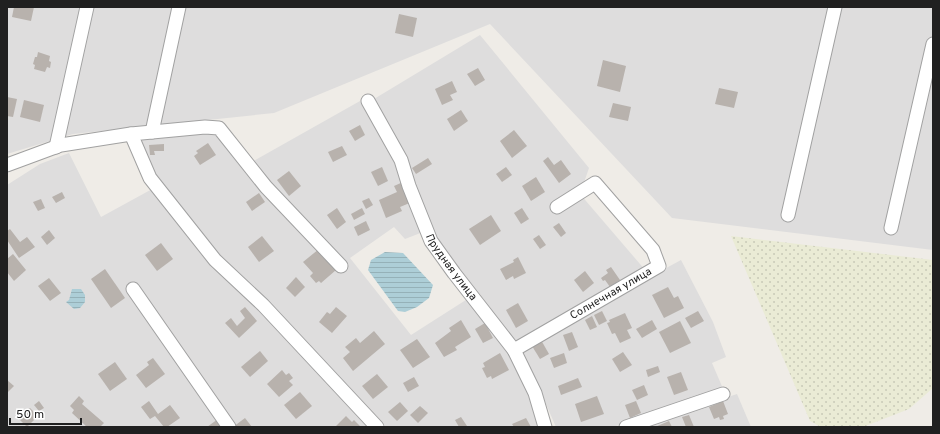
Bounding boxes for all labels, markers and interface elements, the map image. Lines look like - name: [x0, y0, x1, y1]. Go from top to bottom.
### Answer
- street label: Прудная улица: [422, 232, 480, 304]
- street label: Солнечная улица: [568, 265, 654, 323]
- scale bar: [10, 400, 81, 426]
- text: 50 m: [16, 407, 44, 423]

